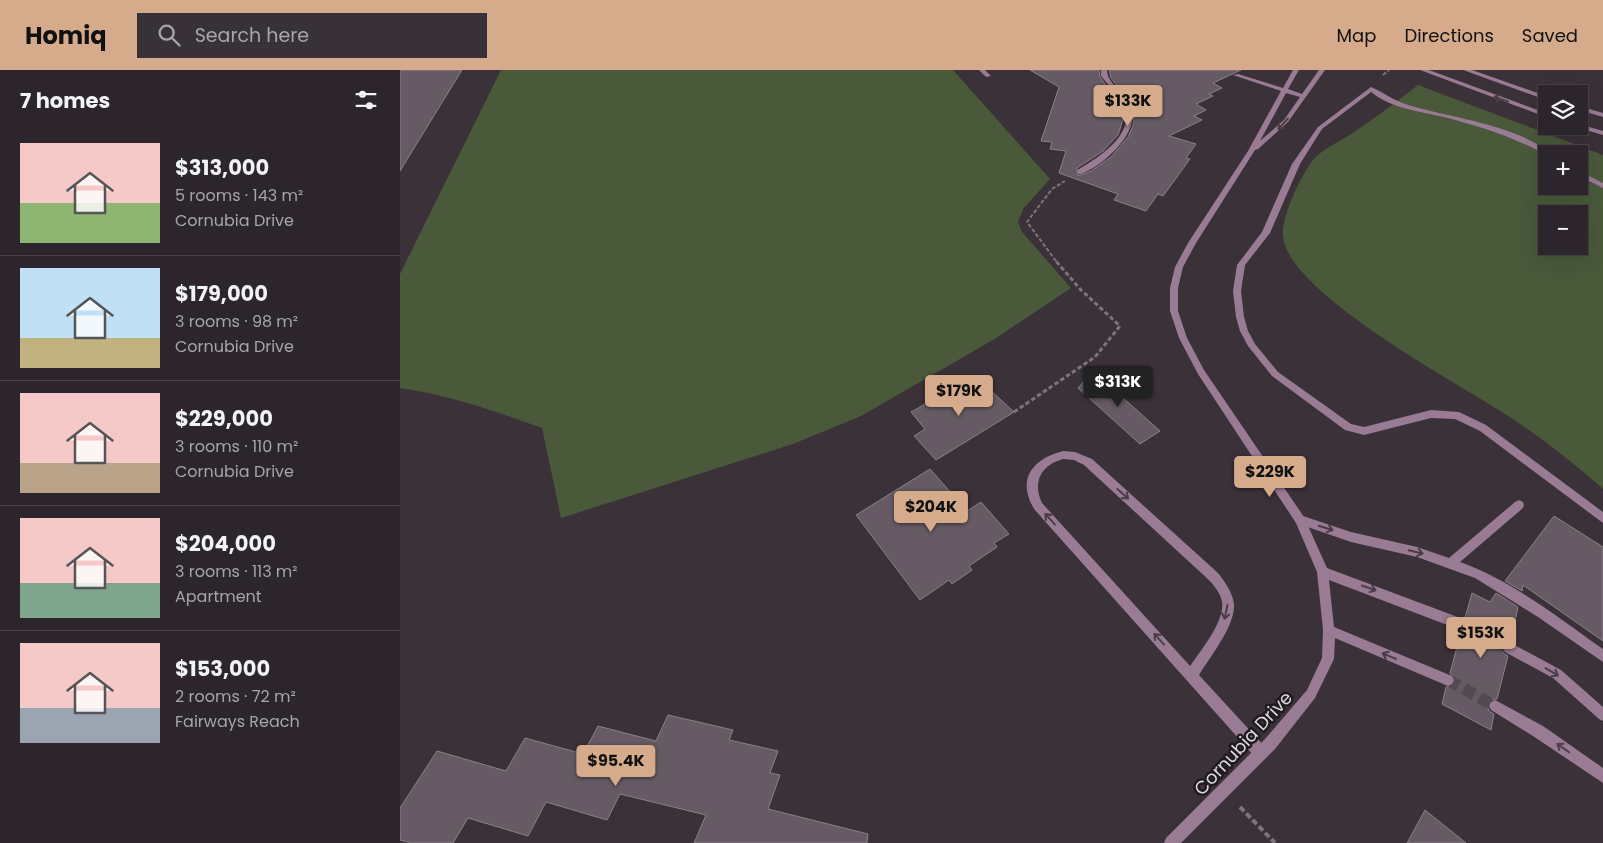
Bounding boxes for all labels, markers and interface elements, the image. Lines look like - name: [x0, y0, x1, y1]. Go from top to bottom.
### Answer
- search box: [137, 13, 487, 58]
- text: Homiq: [25, 19, 107, 52]
- icon: search: [155, 21, 183, 49]
- text: Search here: [195, 22, 309, 49]
- text: Map: [1337, 23, 1376, 48]
- text: Directions: [1404, 23, 1494, 48]
- text: Saved: [1522, 23, 1578, 48]
- pin: $133K: [1093, 85, 1163, 127]
- map controls: [1538, 85, 1588, 255]
- button: layers: [1538, 85, 1588, 135]
- text: 7 homes: [20, 86, 110, 115]
- icon: filters: [352, 86, 380, 114]
- text: $133K: [1104, 89, 1152, 112]
- one-way arrow: [1493, 93, 1508, 102]
- one-way arrow: [1277, 117, 1289, 130]
- button: +: [1538, 145, 1588, 195]
- text: $313,000: [175, 153, 269, 182]
- icon: home: [60, 163, 120, 223]
- text: 5 rooms · 143 m²: [175, 184, 303, 207]
- button: −: [1538, 205, 1588, 255]
- text: Cornubia Drive: [175, 209, 294, 232]
- text: $179,000: [175, 279, 268, 308]
- icon: home: [60, 288, 120, 348]
- text: 3 rooms · 98 m²: [175, 310, 298, 333]
- text: Cornubia Drive: [175, 335, 294, 358]
- pin: $313K: [1083, 366, 1153, 408]
- text: $313K: [1094, 370, 1142, 393]
- pin: $179K: [924, 374, 994, 417]
- text: $179K: [936, 379, 982, 402]
- text: $229,000: [175, 404, 273, 433]
- icon: home: [60, 413, 120, 473]
- text: 3 rooms · 110 m²: [175, 435, 298, 458]
- pin: $229K: [1235, 456, 1305, 498]
- text: Cornubia Drive: [175, 460, 294, 483]
- text: $229K: [1245, 460, 1295, 483]
- one-way arrow: [1117, 488, 1130, 500]
- pin: $204K: [896, 490, 966, 533]
- text: $204K: [905, 495, 957, 518]
- one-way arrow: [1044, 512, 1056, 525]
- one-way arrow: [1318, 524, 1333, 533]
- text: $204,000: [175, 529, 276, 558]
- icon: home: [60, 538, 120, 598]
- one-way arrow: [1407, 548, 1423, 557]
- text: 3 rooms · 113 m²: [175, 560, 298, 583]
- one-way arrow: [1361, 584, 1377, 593]
- text: Apartment: [175, 585, 262, 608]
- one-way arrow: [1221, 604, 1230, 620]
- pin: $153K: [1446, 616, 1516, 659]
- text: $153K: [1457, 621, 1505, 644]
- one-way arrow: [1153, 633, 1165, 646]
- one-way arrow: [1382, 650, 1397, 660]
- text: $153,000: [175, 654, 270, 683]
- icon: home: [60, 663, 120, 723]
- one-way arrow: [1544, 667, 1558, 677]
- text: 2 rooms · 72 m²: [175, 685, 296, 708]
- street label: Cornubia Drive: [1188, 686, 1298, 800]
- text: Fairways Reach: [175, 710, 300, 733]
- one-way arrow: [1556, 743, 1570, 753]
- pin: $95.4K: [575, 744, 657, 787]
- text: $95.4K: [587, 749, 645, 772]

